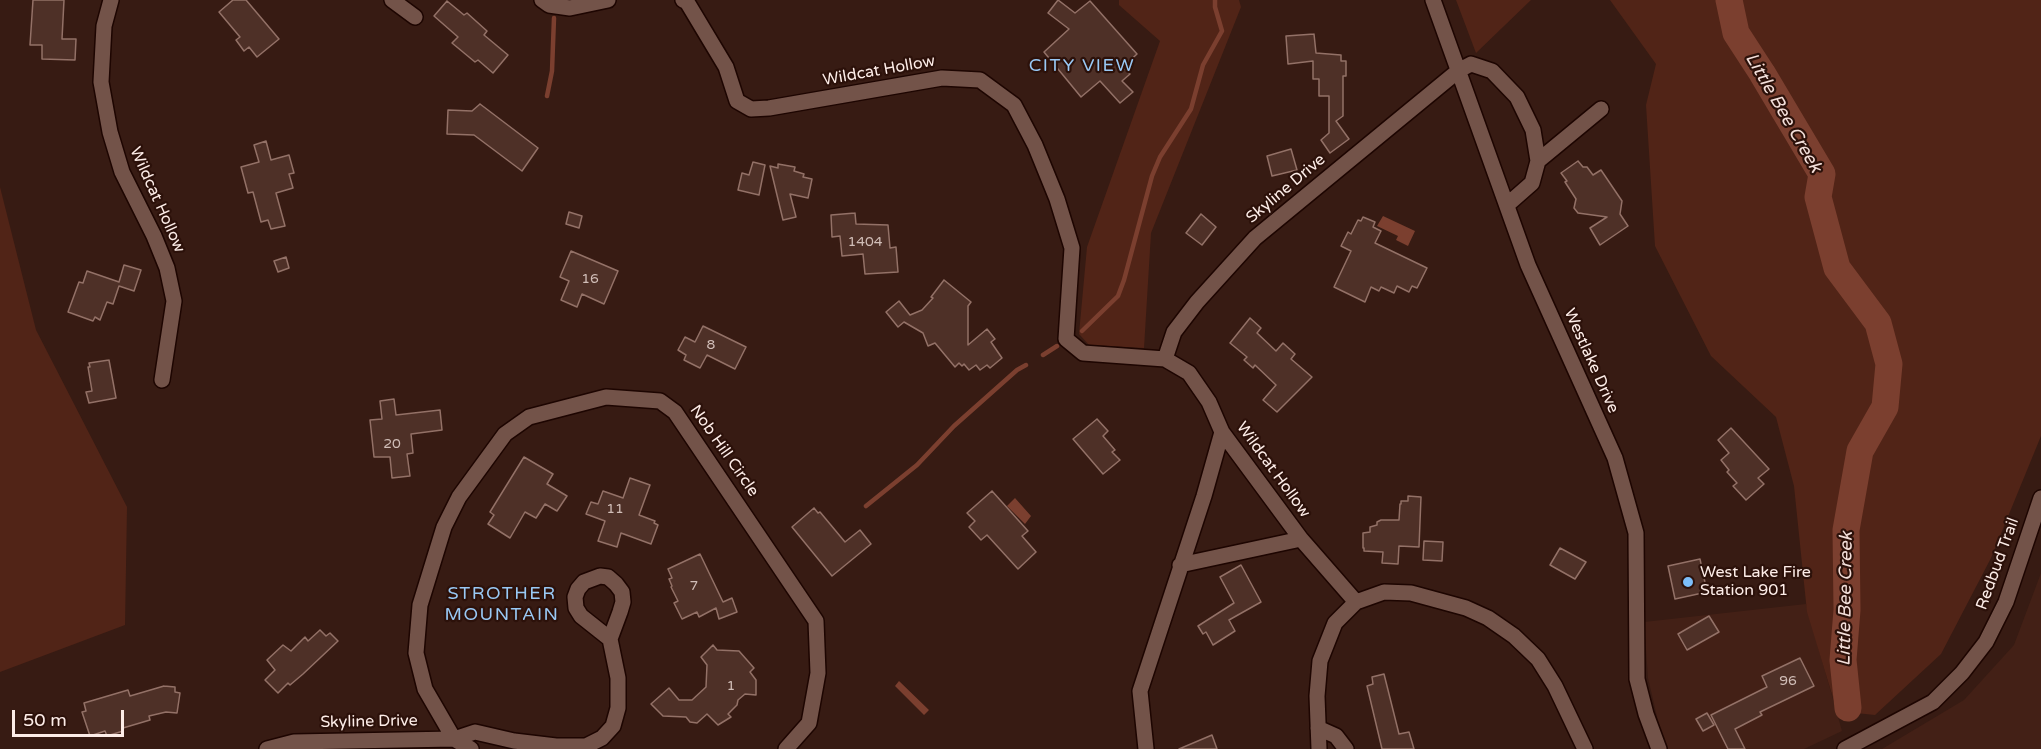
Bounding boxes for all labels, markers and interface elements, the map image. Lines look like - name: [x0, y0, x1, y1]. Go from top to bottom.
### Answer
- water label: Little Bee Creek: [1740, 49, 1826, 177]
- street label: Wildcat Hollow: [821, 52, 937, 90]
- district label: CITY VIEW: [1029, 55, 1135, 77]
- street label: Wildcat Hollow: [125, 144, 189, 256]
- street label: Skyline Drive: [1243, 150, 1329, 228]
- house number: 1404: [847, 234, 883, 250]
- house number: 16: [581, 271, 599, 287]
- street label: Westlake Drive: [1559, 306, 1623, 416]
- house number: 8: [707, 337, 715, 353]
- street label: Nob Hill Circle: [685, 402, 763, 500]
- street label: Wildcat Hollow: [1232, 418, 1314, 522]
- house number: 20: [383, 436, 401, 452]
- house number: 11: [606, 501, 624, 517]
- street label: Redbud Trail: [1972, 515, 2024, 613]
- water label: Little Bee Creek: [1834, 532, 1858, 666]
- place label: West Lake Fire Station 901: [1700, 563, 1811, 601]
- marker: West Lake Fire Station 901: [1681, 575, 1695, 589]
- house number: 7: [690, 578, 698, 594]
- district label: STROTHER MOUNTAIN: [445, 583, 559, 626]
- house number: 96: [1779, 673, 1797, 689]
- house number: 1: [727, 678, 735, 694]
- scale bar: [15, 698, 128, 736]
- text: 50 m: [23, 709, 67, 731]
- street label: Skyline Drive: [320, 712, 418, 732]

